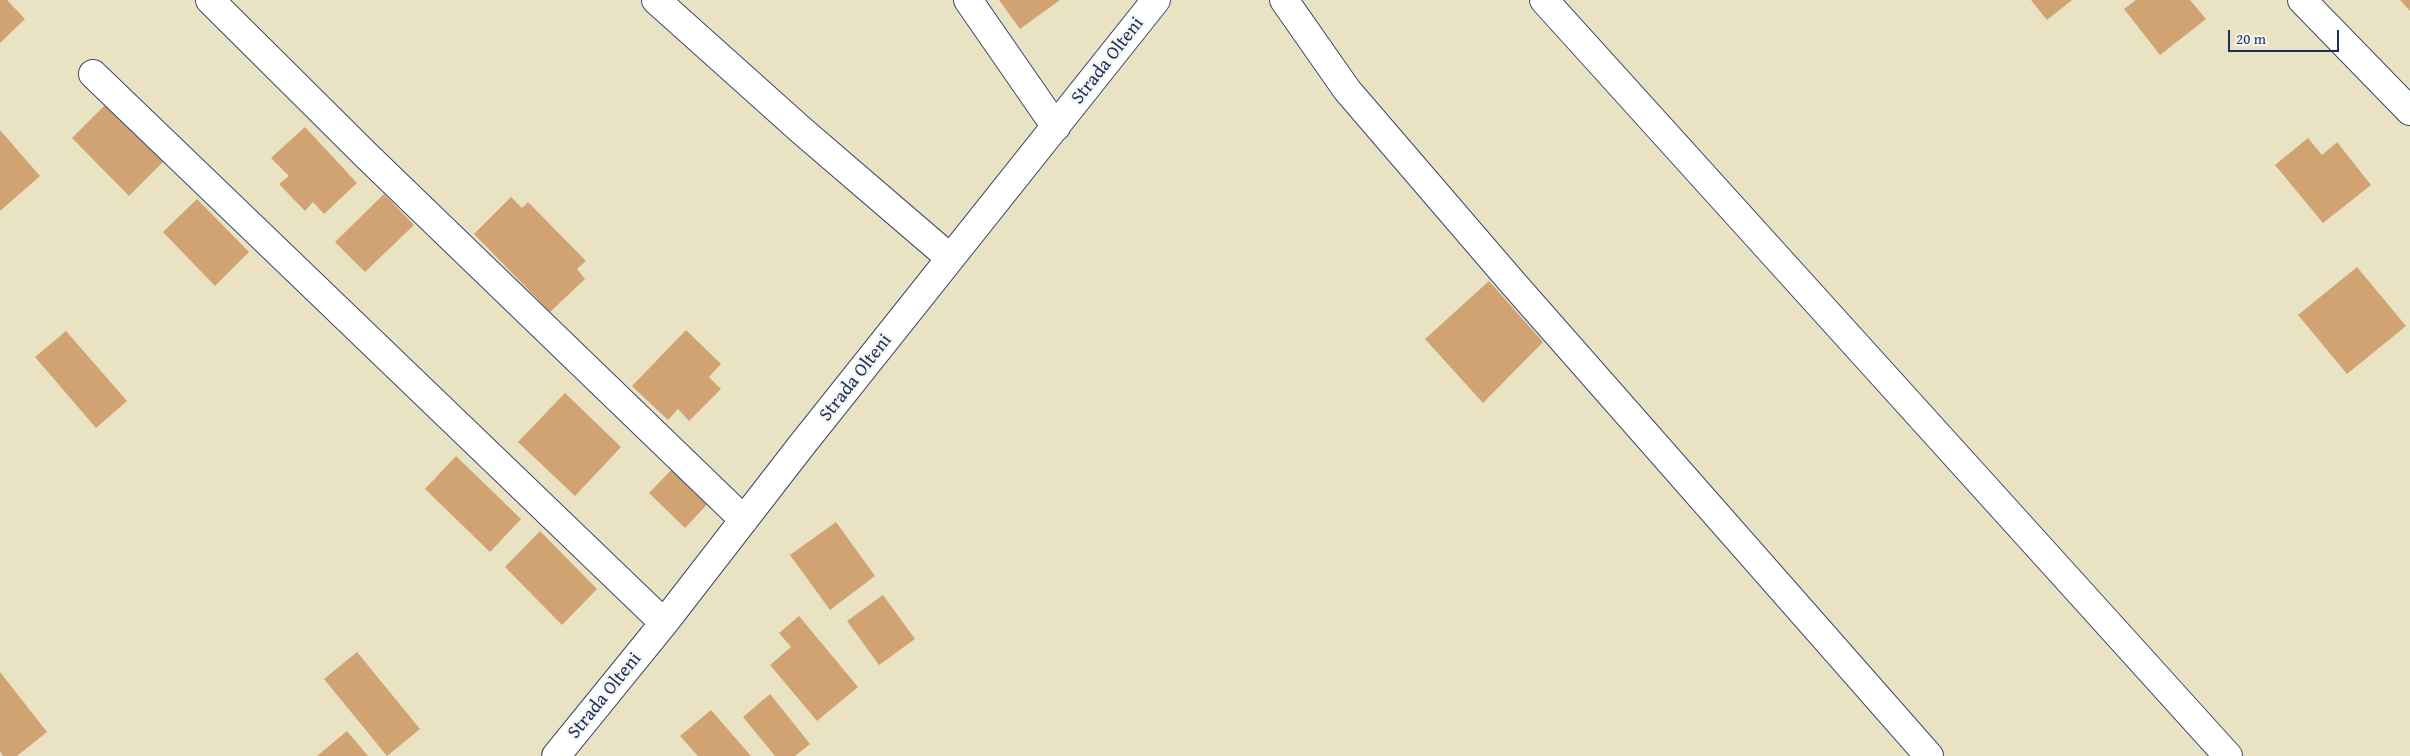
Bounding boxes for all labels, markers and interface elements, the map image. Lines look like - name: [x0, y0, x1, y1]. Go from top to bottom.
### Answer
- street label: Strada Olteni: [1067, 13, 1149, 109]
- scale bar: [2230, 20, 2341, 52]
- text: 20 m: [2236, 28, 2266, 49]
- street label: Strada Olteni: [815, 330, 897, 426]
- street label: Strada Olteni: [563, 648, 647, 744]

